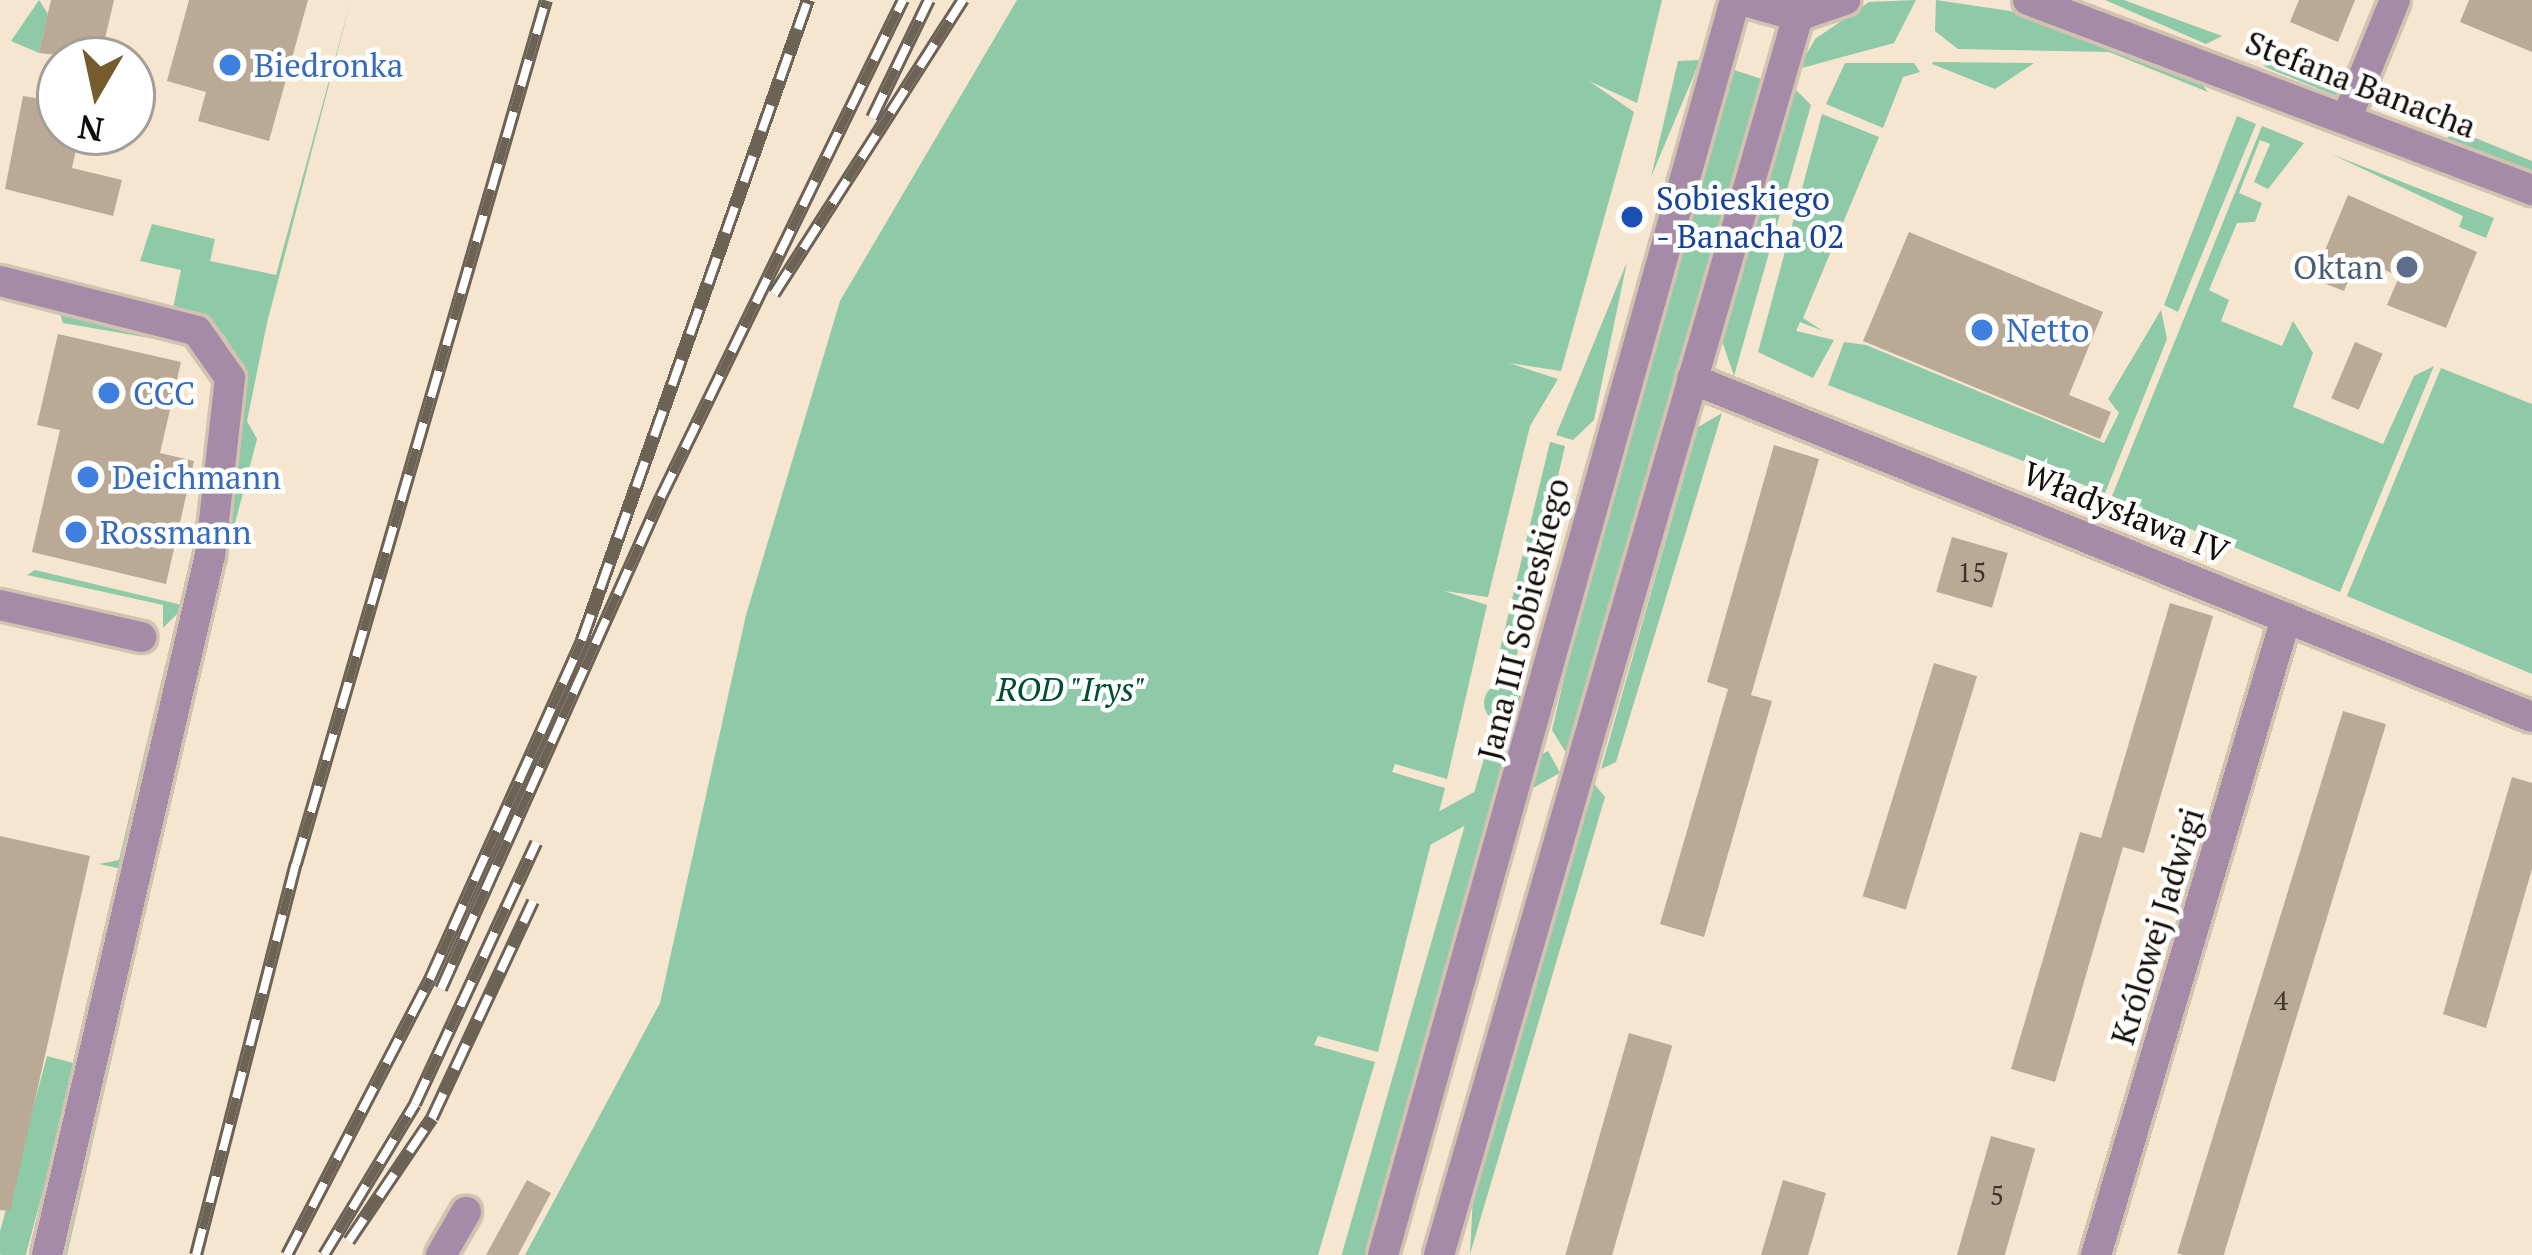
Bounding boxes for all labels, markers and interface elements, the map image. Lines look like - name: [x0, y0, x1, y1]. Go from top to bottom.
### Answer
- street label: Stefana Banacha: [2240, 22, 2482, 146]
- north arrow: [36, 36, 156, 156]
- place label: Biedronka: [254, 45, 403, 85]
- marker: Biedronka: [217, 52, 243, 78]
- text: N: [75, 106, 106, 152]
- place label: Sobieskiego - Banacha 02: [1656, 178, 1846, 256]
- marker: Sobieskiego - Banacha 02: [1619, 204, 1645, 230]
- place label: Oktan: [2293, 247, 2383, 287]
- marker: Oktan: [2394, 254, 2420, 280]
- place label: Netto: [2006, 310, 2089, 350]
- marker: Netto: [1969, 317, 1995, 343]
- place label: CCC: [133, 373, 195, 413]
- marker: CCC: [96, 380, 122, 406]
- street label: Władysława IV: [2018, 453, 2234, 571]
- place label: Deichmann: [112, 457, 281, 497]
- marker: Deichmann: [75, 464, 101, 490]
- street label: Jana III Sobieskiego: [1469, 474, 1577, 764]
- place label: Rossmann: [100, 512, 252, 552]
- marker: Rossmann: [63, 519, 89, 545]
- house number: 15: [1958, 557, 1986, 589]
- park label: ROD "Irys": [996, 669, 1146, 709]
- street label: Królowej Jadwigi: [2102, 803, 2212, 1049]
- house number: 4: [2274, 985, 2288, 1017]
- house number: 5: [1990, 1180, 2004, 1212]

